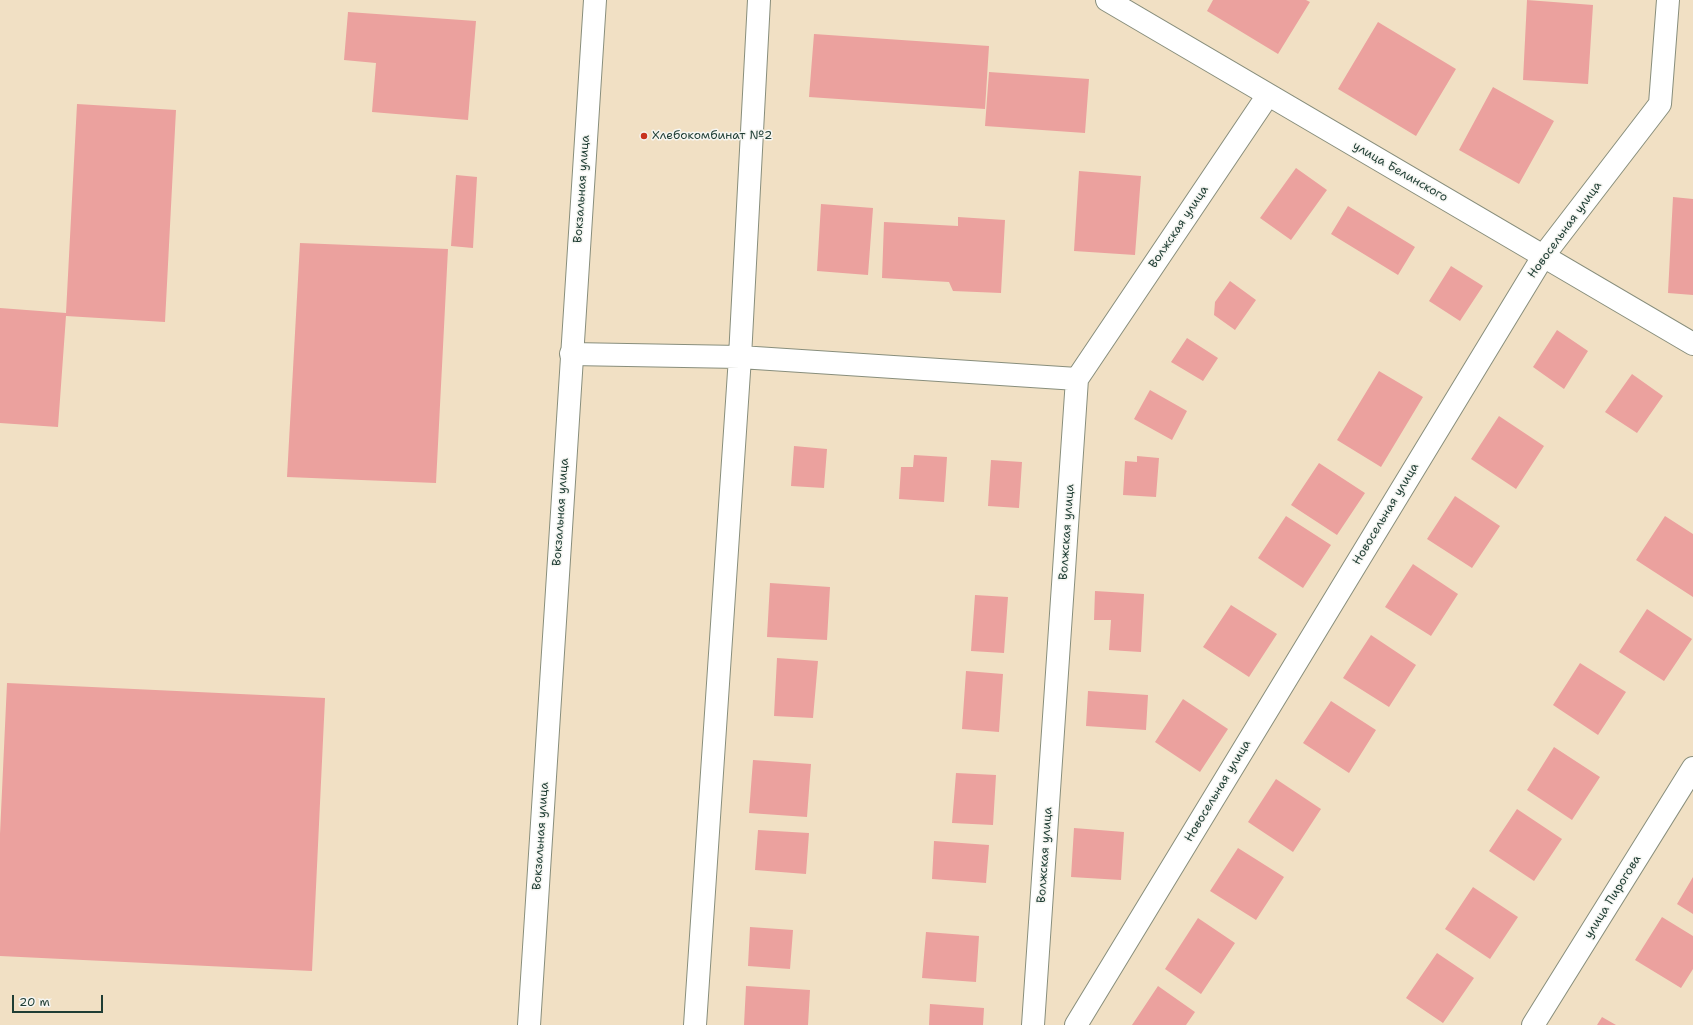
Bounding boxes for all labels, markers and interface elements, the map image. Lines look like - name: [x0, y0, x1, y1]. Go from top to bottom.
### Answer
- place label: Хлебокомбинат №2: [652, 129, 772, 143]
- marker: Хлебокомбинат №2: [639, 131, 649, 141]
- street label: Вокзальная улица: [571, 134, 593, 244]
- street label: улица Белинского: [1350, 139, 1450, 205]
- street label: Новосельная улица: [1525, 179, 1605, 281]
- street label: Волжская улица: [1146, 183, 1212, 271]
- street label: Вокзальная улица: [550, 457, 572, 567]
- street label: Новосельная улица: [1350, 460, 1422, 568]
- street label: Волжская улица: [1056, 483, 1078, 581]
- street label: Новосельная улица: [1182, 737, 1254, 845]
- street label: Вокзальная улица: [530, 781, 552, 891]
- street label: Волжская улица: [1034, 806, 1056, 904]
- street label: улица Пирогова: [1582, 853, 1644, 941]
- scale bar: [14, 987, 105, 1013]
- text: 20 m: [19, 994, 50, 1010]

